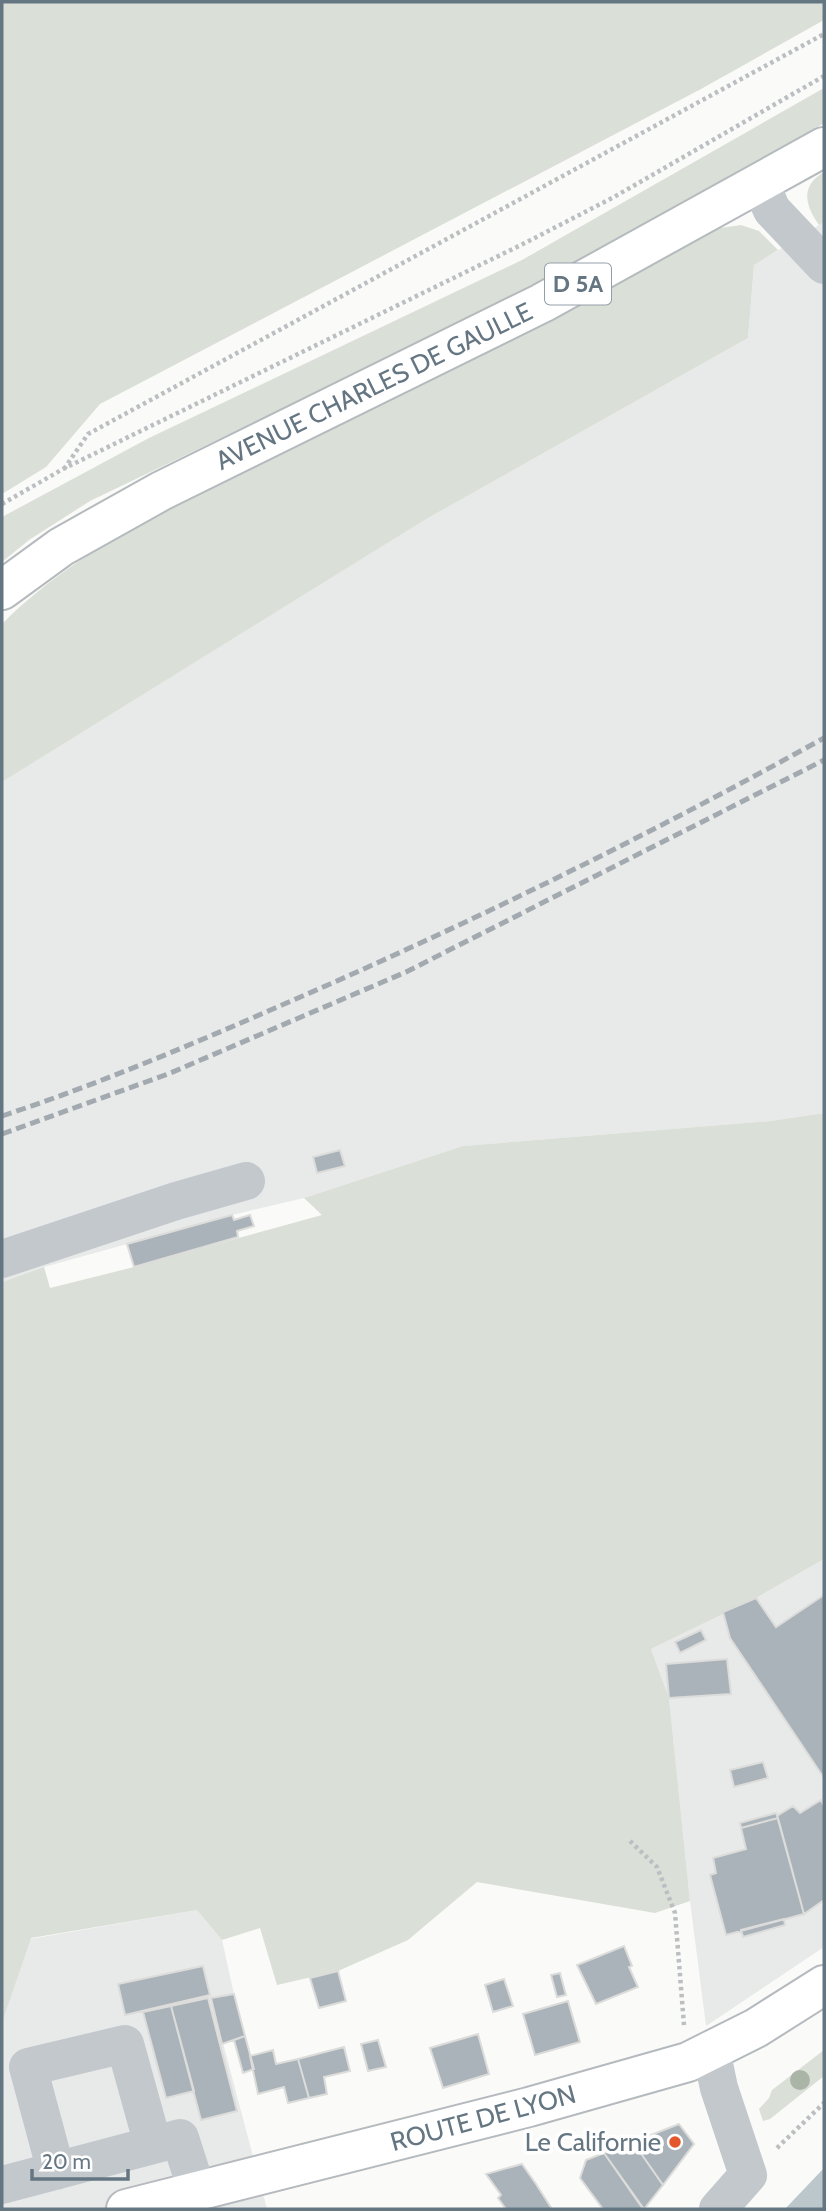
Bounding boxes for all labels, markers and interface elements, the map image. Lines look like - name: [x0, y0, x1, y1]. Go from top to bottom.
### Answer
- road number: D 5A: [545, 264, 611, 304]
- street label: AVENUE CHARLES DE GAULLE: [210, 295, 538, 477]
- street label: ROUTE DE LYON: [387, 2078, 579, 2158]
- place label: Le Californie: [525, 2126, 661, 2158]
- marker: Le Californie: [667, 2134, 683, 2150]
- scale bar: [32, 2138, 128, 2182]
- text: 20 m: [42, 2149, 91, 2174]

